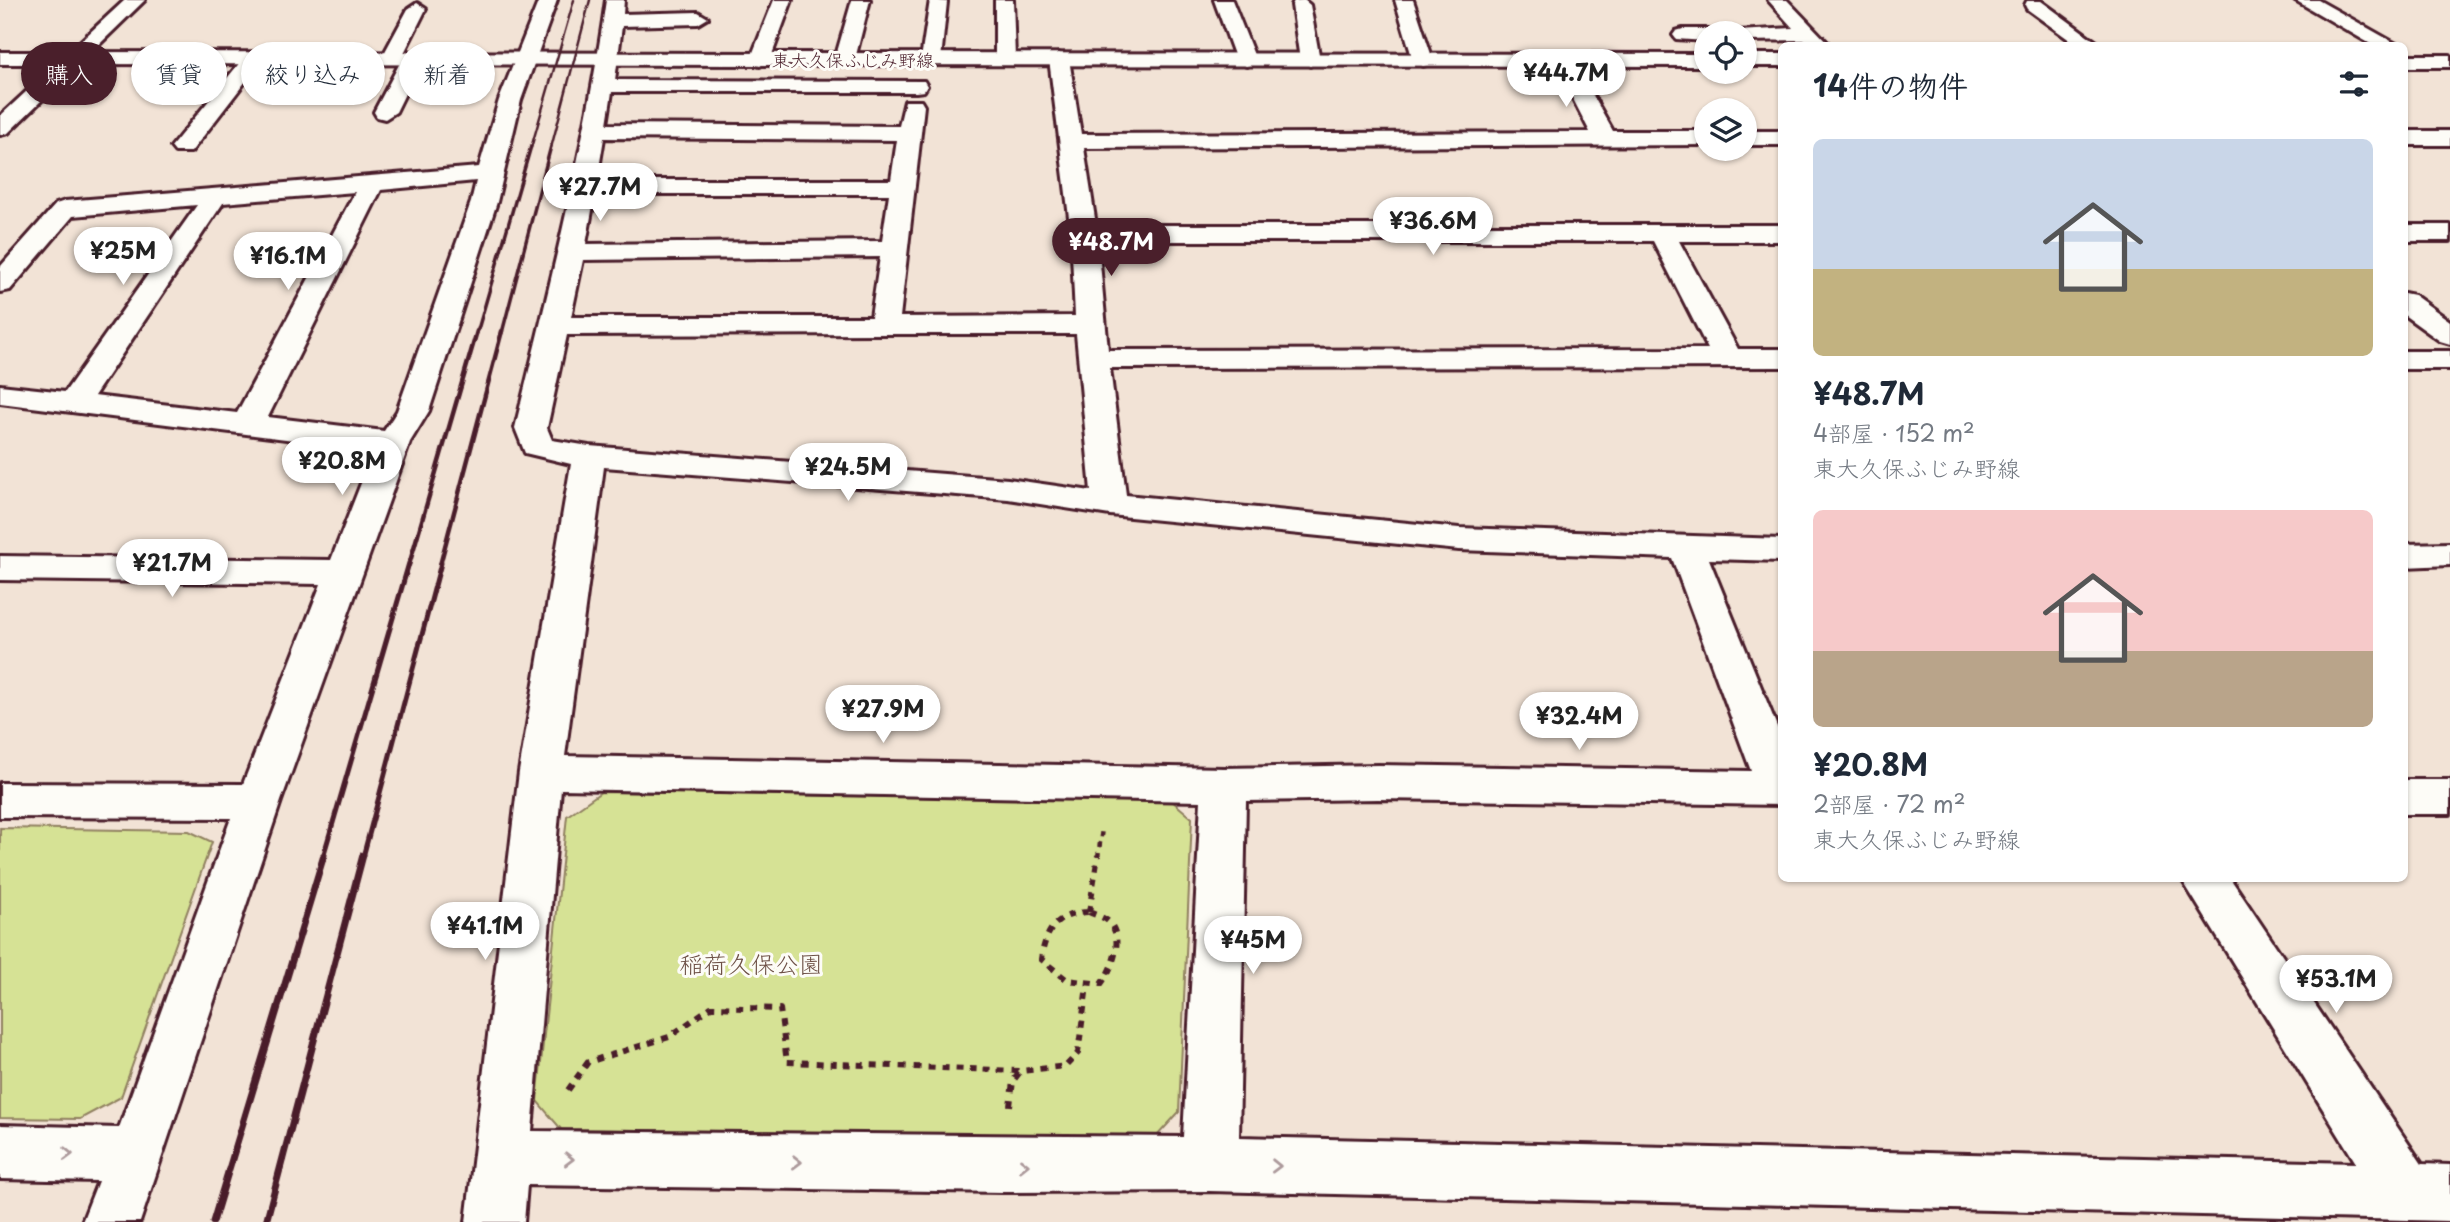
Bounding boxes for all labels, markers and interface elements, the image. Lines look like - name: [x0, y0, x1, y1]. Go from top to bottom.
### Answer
- map controls: [1694, 21, 1757, 161]
- button: locate: [1694, 21, 1757, 84]
- chip: 購入: [21, 42, 117, 105]
- chip: 賃貸: [131, 42, 227, 105]
- chip: 絞り込み: [241, 42, 385, 105]
- chip: 新着: [399, 42, 495, 105]
- street label: 東大久保ふじみ野線: [772, 46, 934, 73]
- pin: ¥44.7M: [1509, 50, 1623, 109]
- text: ¥44.7M: [1523, 54, 1609, 89]
- text: 14件の物件: [1813, 62, 1968, 107]
- icon: filters: [2335, 65, 2373, 103]
- button: layers: [1694, 98, 1757, 161]
- pin: ¥27.7M: [543, 164, 657, 223]
- text: ¥27.7M: [559, 168, 641, 203]
- icon: home: [2030, 184, 2156, 310]
- pin: ¥36.6M: [1376, 198, 1490, 257]
- text: ¥36.6M: [1389, 202, 1477, 237]
- pin: ¥48.7M: [1054, 218, 1168, 278]
- text: ¥48.7M: [1068, 223, 1154, 258]
- pin: ¥25M: [82, 228, 164, 287]
- text: ¥25M: [90, 232, 156, 267]
- pin: ¥16.1M: [231, 232, 345, 292]
- text: ¥16.1M: [250, 237, 326, 272]
- text: ¥48.7M: [1813, 370, 1925, 415]
- text: 4部屋 · 152 m²: [1813, 415, 1975, 450]
- pin: ¥20.8M: [285, 438, 399, 497]
- text: ¥20.8M: [298, 442, 386, 477]
- pin: ¥24.5M: [791, 444, 905, 503]
- text: ¥24.5M: [804, 448, 892, 483]
- text: 東大久保ふじみ野線: [1813, 450, 2020, 485]
- pin: ¥21.7M: [115, 540, 229, 599]
- text: ¥21.7M: [132, 544, 212, 579]
- icon: home: [2030, 555, 2156, 681]
- pin: ¥27.9M: [826, 686, 940, 745]
- text: ¥27.9M: [841, 690, 925, 725]
- pin: ¥32.4M: [1522, 692, 1636, 752]
- text: ¥32.4M: [1535, 697, 1623, 732]
- text: ¥20.8M: [1813, 741, 1928, 786]
- text: 2部屋 · 72 m²: [1813, 786, 1966, 821]
- text: 東大久保ふじみ野線: [1813, 821, 2020, 856]
- pin: ¥41.1M: [428, 902, 542, 962]
- text: ¥41.1M: [446, 907, 524, 942]
- pin: ¥45M: [1212, 916, 1294, 976]
- text: ¥45M: [1220, 921, 1286, 956]
- park label: 稲荷久保公園: [679, 945, 823, 981]
- pin: ¥53.1M: [2279, 956, 2393, 1015]
- text: ¥53.1M: [2295, 960, 2377, 995]
- one-way arrow: [63, 1146, 74, 1161]
- one-way arrow: [564, 1151, 575, 1167]
- one-way arrow: [792, 1154, 802, 1170]
- one-way arrow: [1019, 1157, 1030, 1173]
- one-way arrow: [1271, 1158, 1282, 1173]

